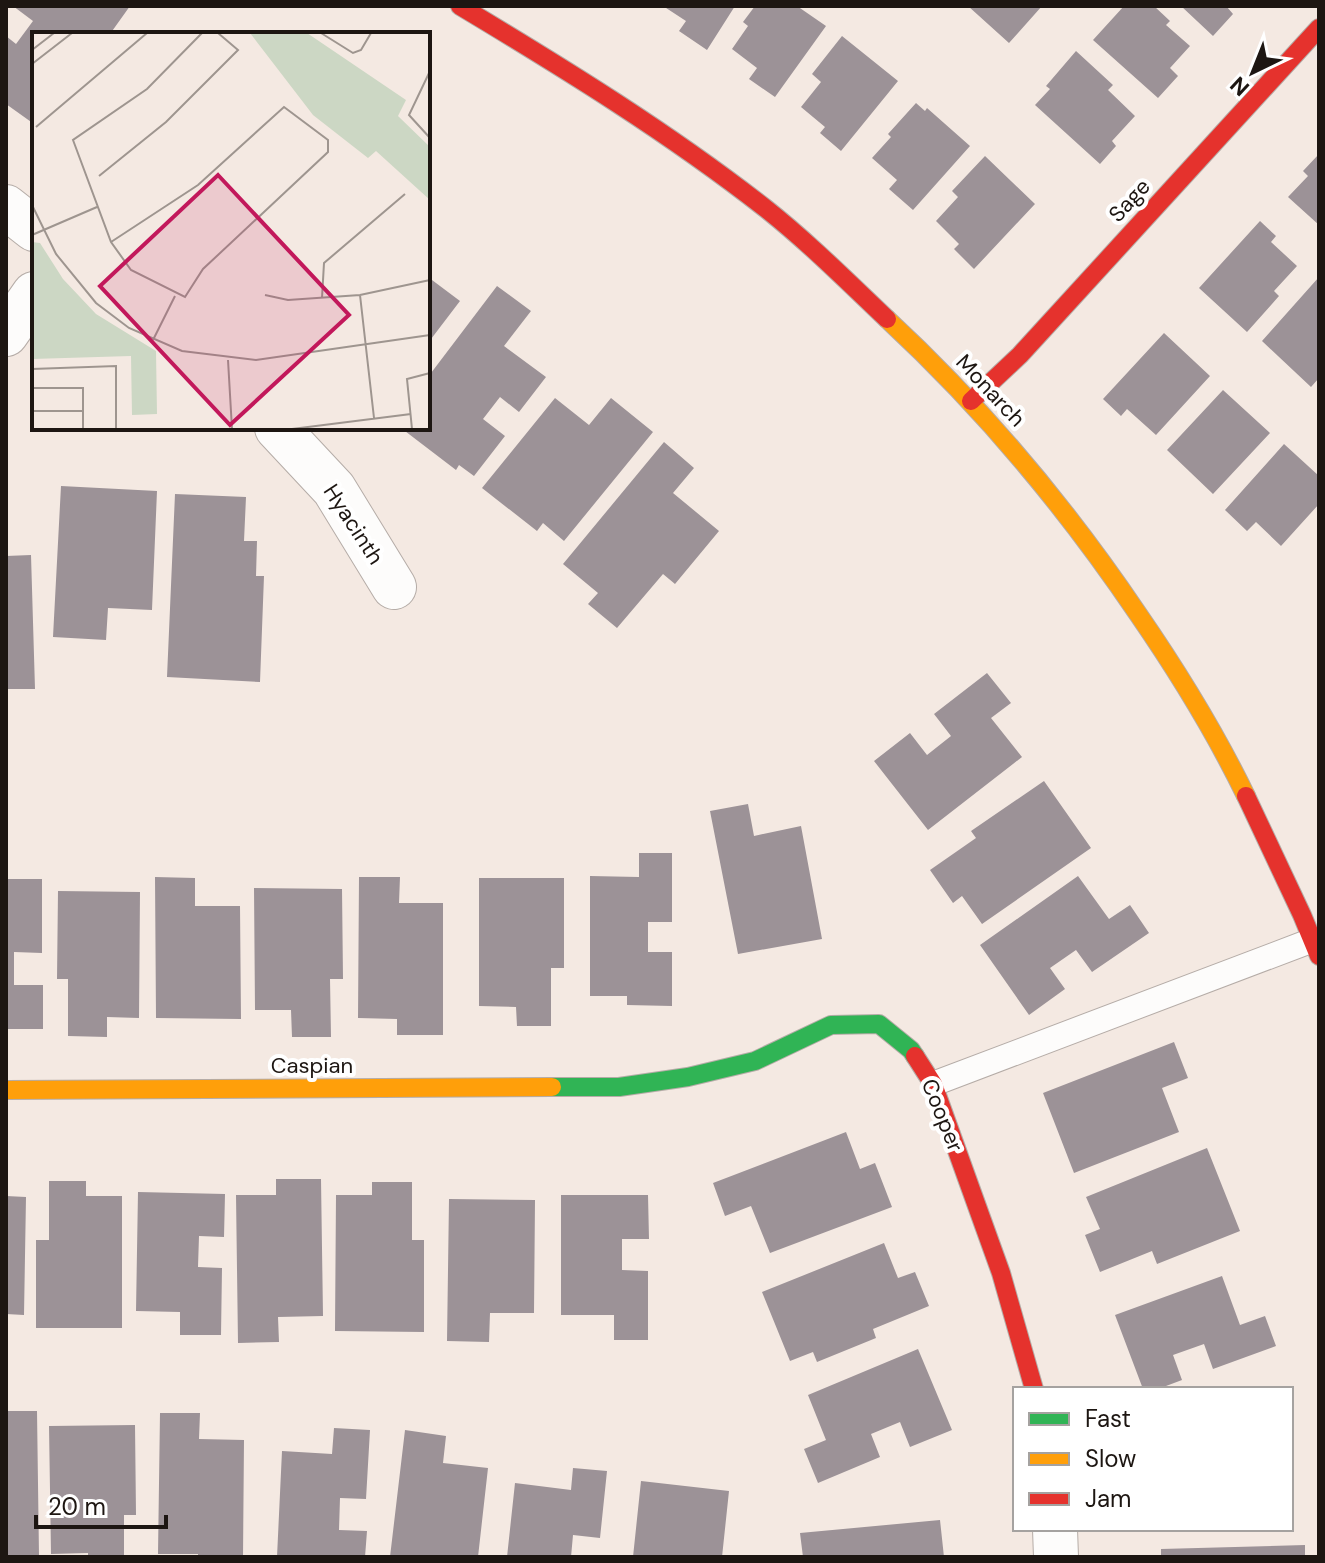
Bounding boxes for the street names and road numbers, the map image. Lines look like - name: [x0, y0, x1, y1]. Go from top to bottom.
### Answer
- street label: Sage: [1102, 172, 1157, 228]
- street label: Monarch: [950, 348, 1032, 433]
- street label: Hyacinth: [317, 479, 390, 570]
- street label: Caspian: [271, 1051, 353, 1080]
- street label: Cooper: [915, 1074, 970, 1156]

